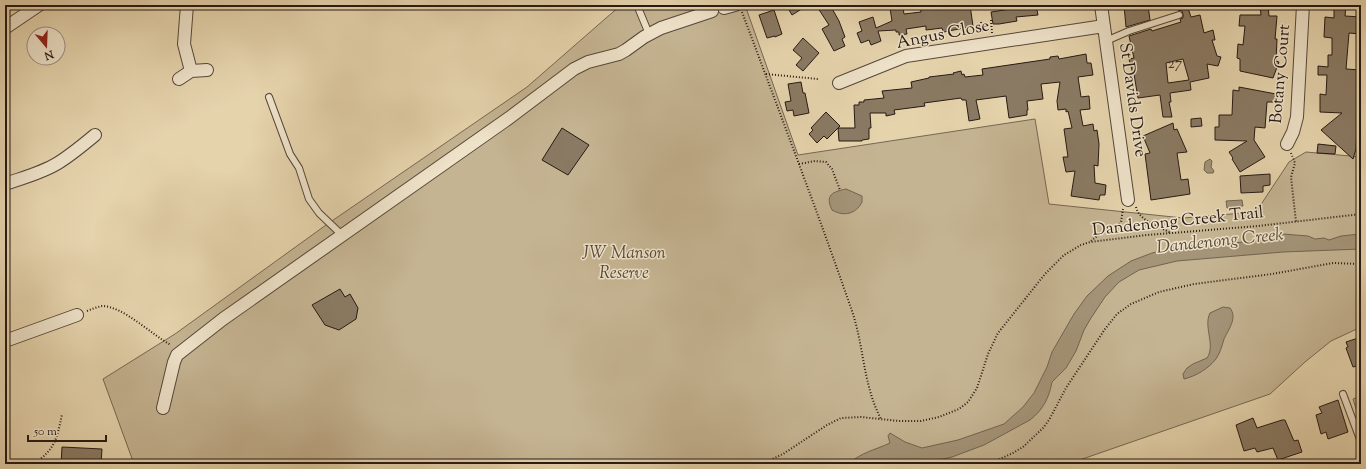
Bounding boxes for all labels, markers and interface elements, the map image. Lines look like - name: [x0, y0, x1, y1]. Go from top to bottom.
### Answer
- street label: Angus Close: [894, 14, 992, 56]
- street label: Botany Court: [1265, 23, 1297, 125]
- north arrow: [26, 26, 66, 66]
- street label: St Davids Drive: [1112, 41, 1152, 159]
- text: N: [42, 45, 57, 64]
- house number: 27: [1168, 54, 1183, 75]
- street label: Dandenong Creek Trail: [1091, 203, 1265, 241]
- water label: Dandenong Creek: [1155, 225, 1285, 259]
- park label: JW Manson Reserve: [581, 242, 666, 286]
- scale bar: [28, 417, 106, 443]
- text: 50 m: [33, 423, 57, 441]

